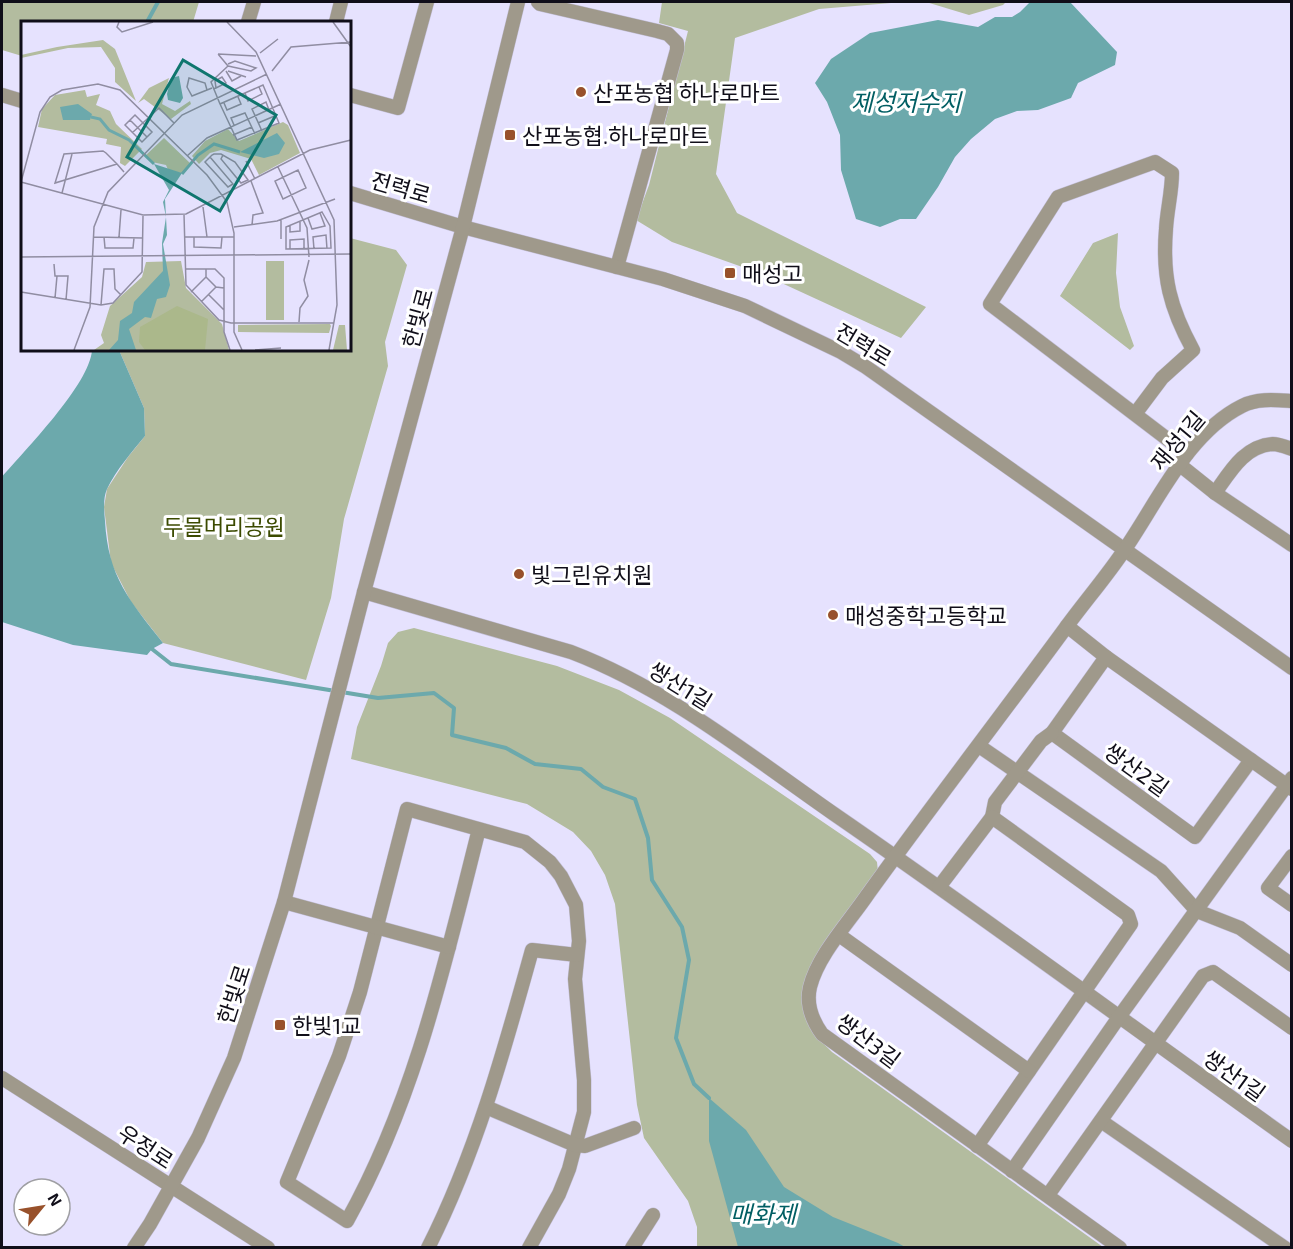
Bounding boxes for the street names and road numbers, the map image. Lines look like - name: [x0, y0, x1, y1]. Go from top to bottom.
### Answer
- street label: 전력로: [368, 166, 434, 208]
- street label: 한빛로: [397, 285, 437, 351]
- street label: 전력로: [831, 317, 897, 371]
- street label: 재성1길: [1145, 405, 1209, 475]
- street label: 쌍산1길: [645, 656, 717, 714]
- street label: 쌍산2길: [1100, 737, 1174, 801]
- street label: 한빛로: [211, 961, 255, 1027]
- street label: 쌍산3길: [832, 1008, 906, 1072]
- street label: 쌍산1길: [1199, 1044, 1271, 1106]
- street label: 우정로: [113, 1119, 179, 1173]

